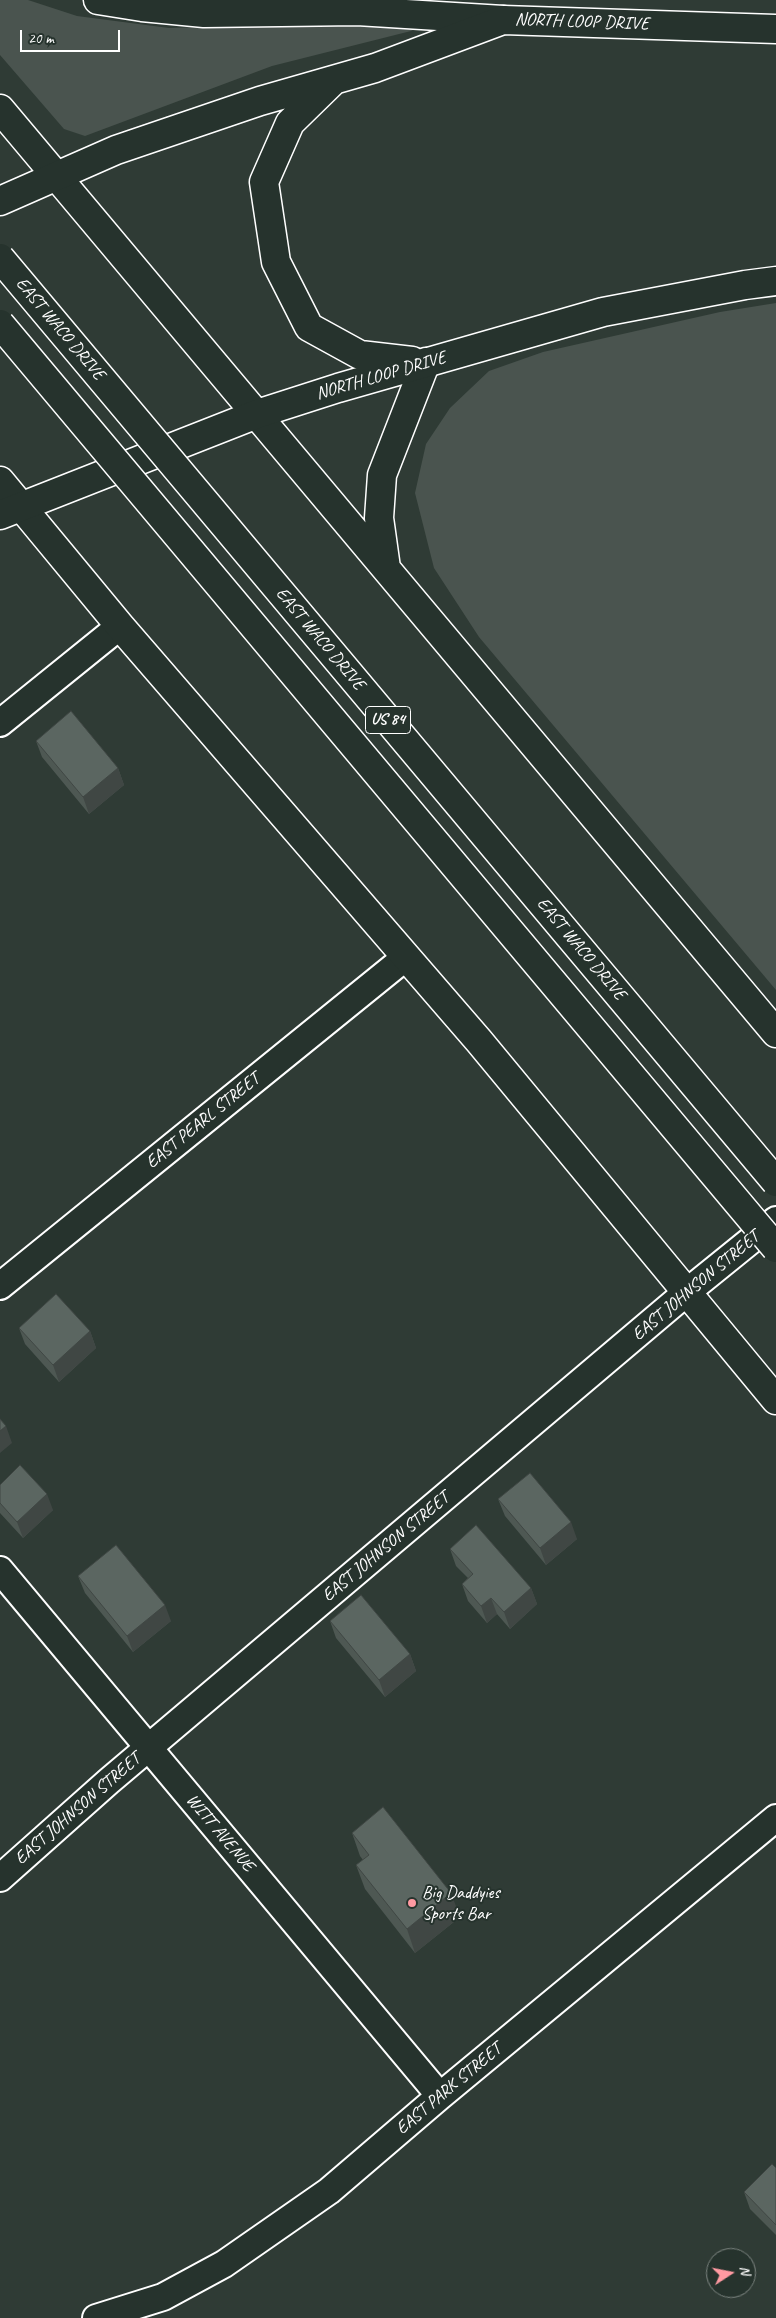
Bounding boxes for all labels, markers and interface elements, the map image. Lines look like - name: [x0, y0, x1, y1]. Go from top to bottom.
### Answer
- street label: NORTH LOOP DRIVE: [515, 9, 649, 35]
- scale bar: [22, 20, 122, 52]
- text: 20 m: [28, 29, 54, 48]
- street label: EAST WACO DRIVE: [11, 273, 109, 385]
- street label: NORTH LOOP DRIVE: [314, 347, 448, 405]
- street label: EAST WACO DRIVE: [271, 583, 369, 695]
- road number: US 84: [366, 706, 410, 734]
- street label: EAST WACO DRIVE: [532, 893, 630, 1005]
- street label: EAST PEARL STREET: [142, 1068, 264, 1174]
- street label: EAST JOHNSON STREET: [628, 1226, 764, 1346]
- street label: EAST JOHNSON STREET: [318, 1487, 454, 1607]
- street label: EAST JOHNSON STREET: [11, 1748, 145, 1870]
- street label: WITT AVENUE: [181, 1790, 259, 1876]
- place label: Big Daddyies Sports Bar: [422, 1882, 500, 1925]
- marker: Big Daddyies Sports Bar: [406, 1897, 418, 1909]
- street label: EAST PARK STREET: [392, 2038, 506, 2140]
- north arrow: [706, 2248, 756, 2298]
- text: N: [736, 2264, 754, 2276]

